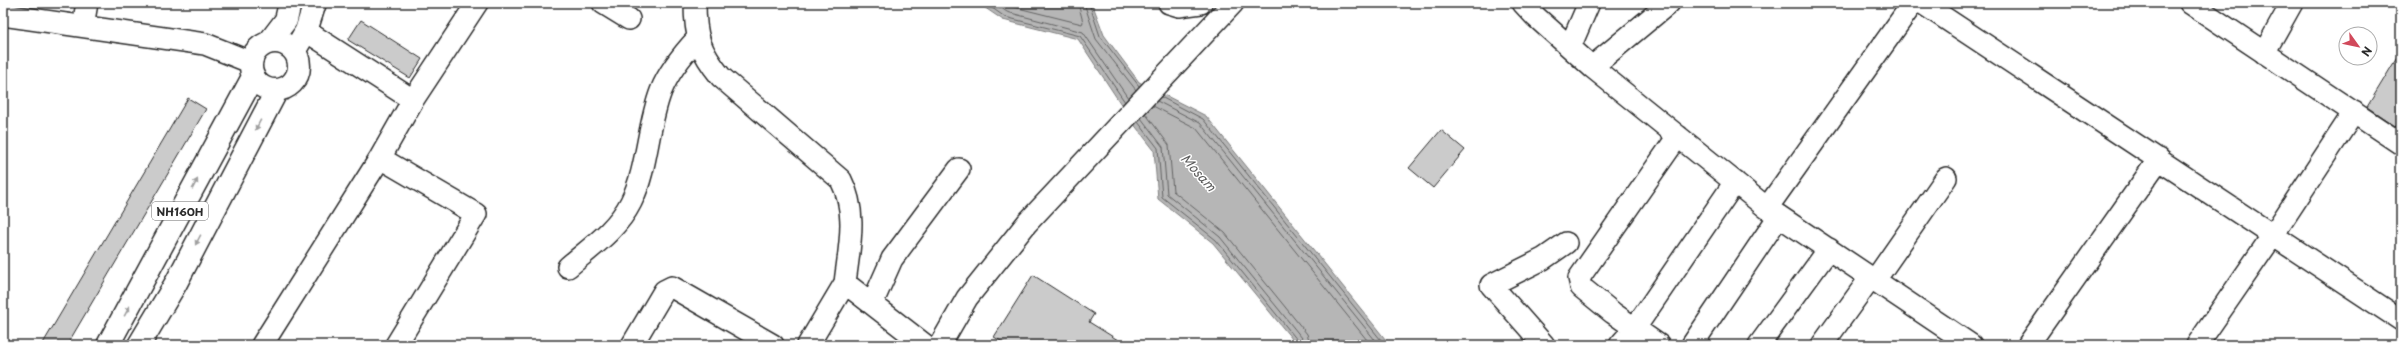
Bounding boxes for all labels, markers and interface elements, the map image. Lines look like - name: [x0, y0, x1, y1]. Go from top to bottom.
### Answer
- north arrow: [2338, 26, 2378, 66]
- text: N: [2357, 43, 2376, 60]
- one-way arrow: [255, 119, 262, 131]
- water label: Mosam: [1177, 149, 1221, 195]
- one-way arrow: [192, 178, 198, 190]
- road number: NH160H: [152, 202, 208, 220]
- one-way arrow: [195, 234, 201, 246]
- one-way arrow: [123, 305, 130, 317]

